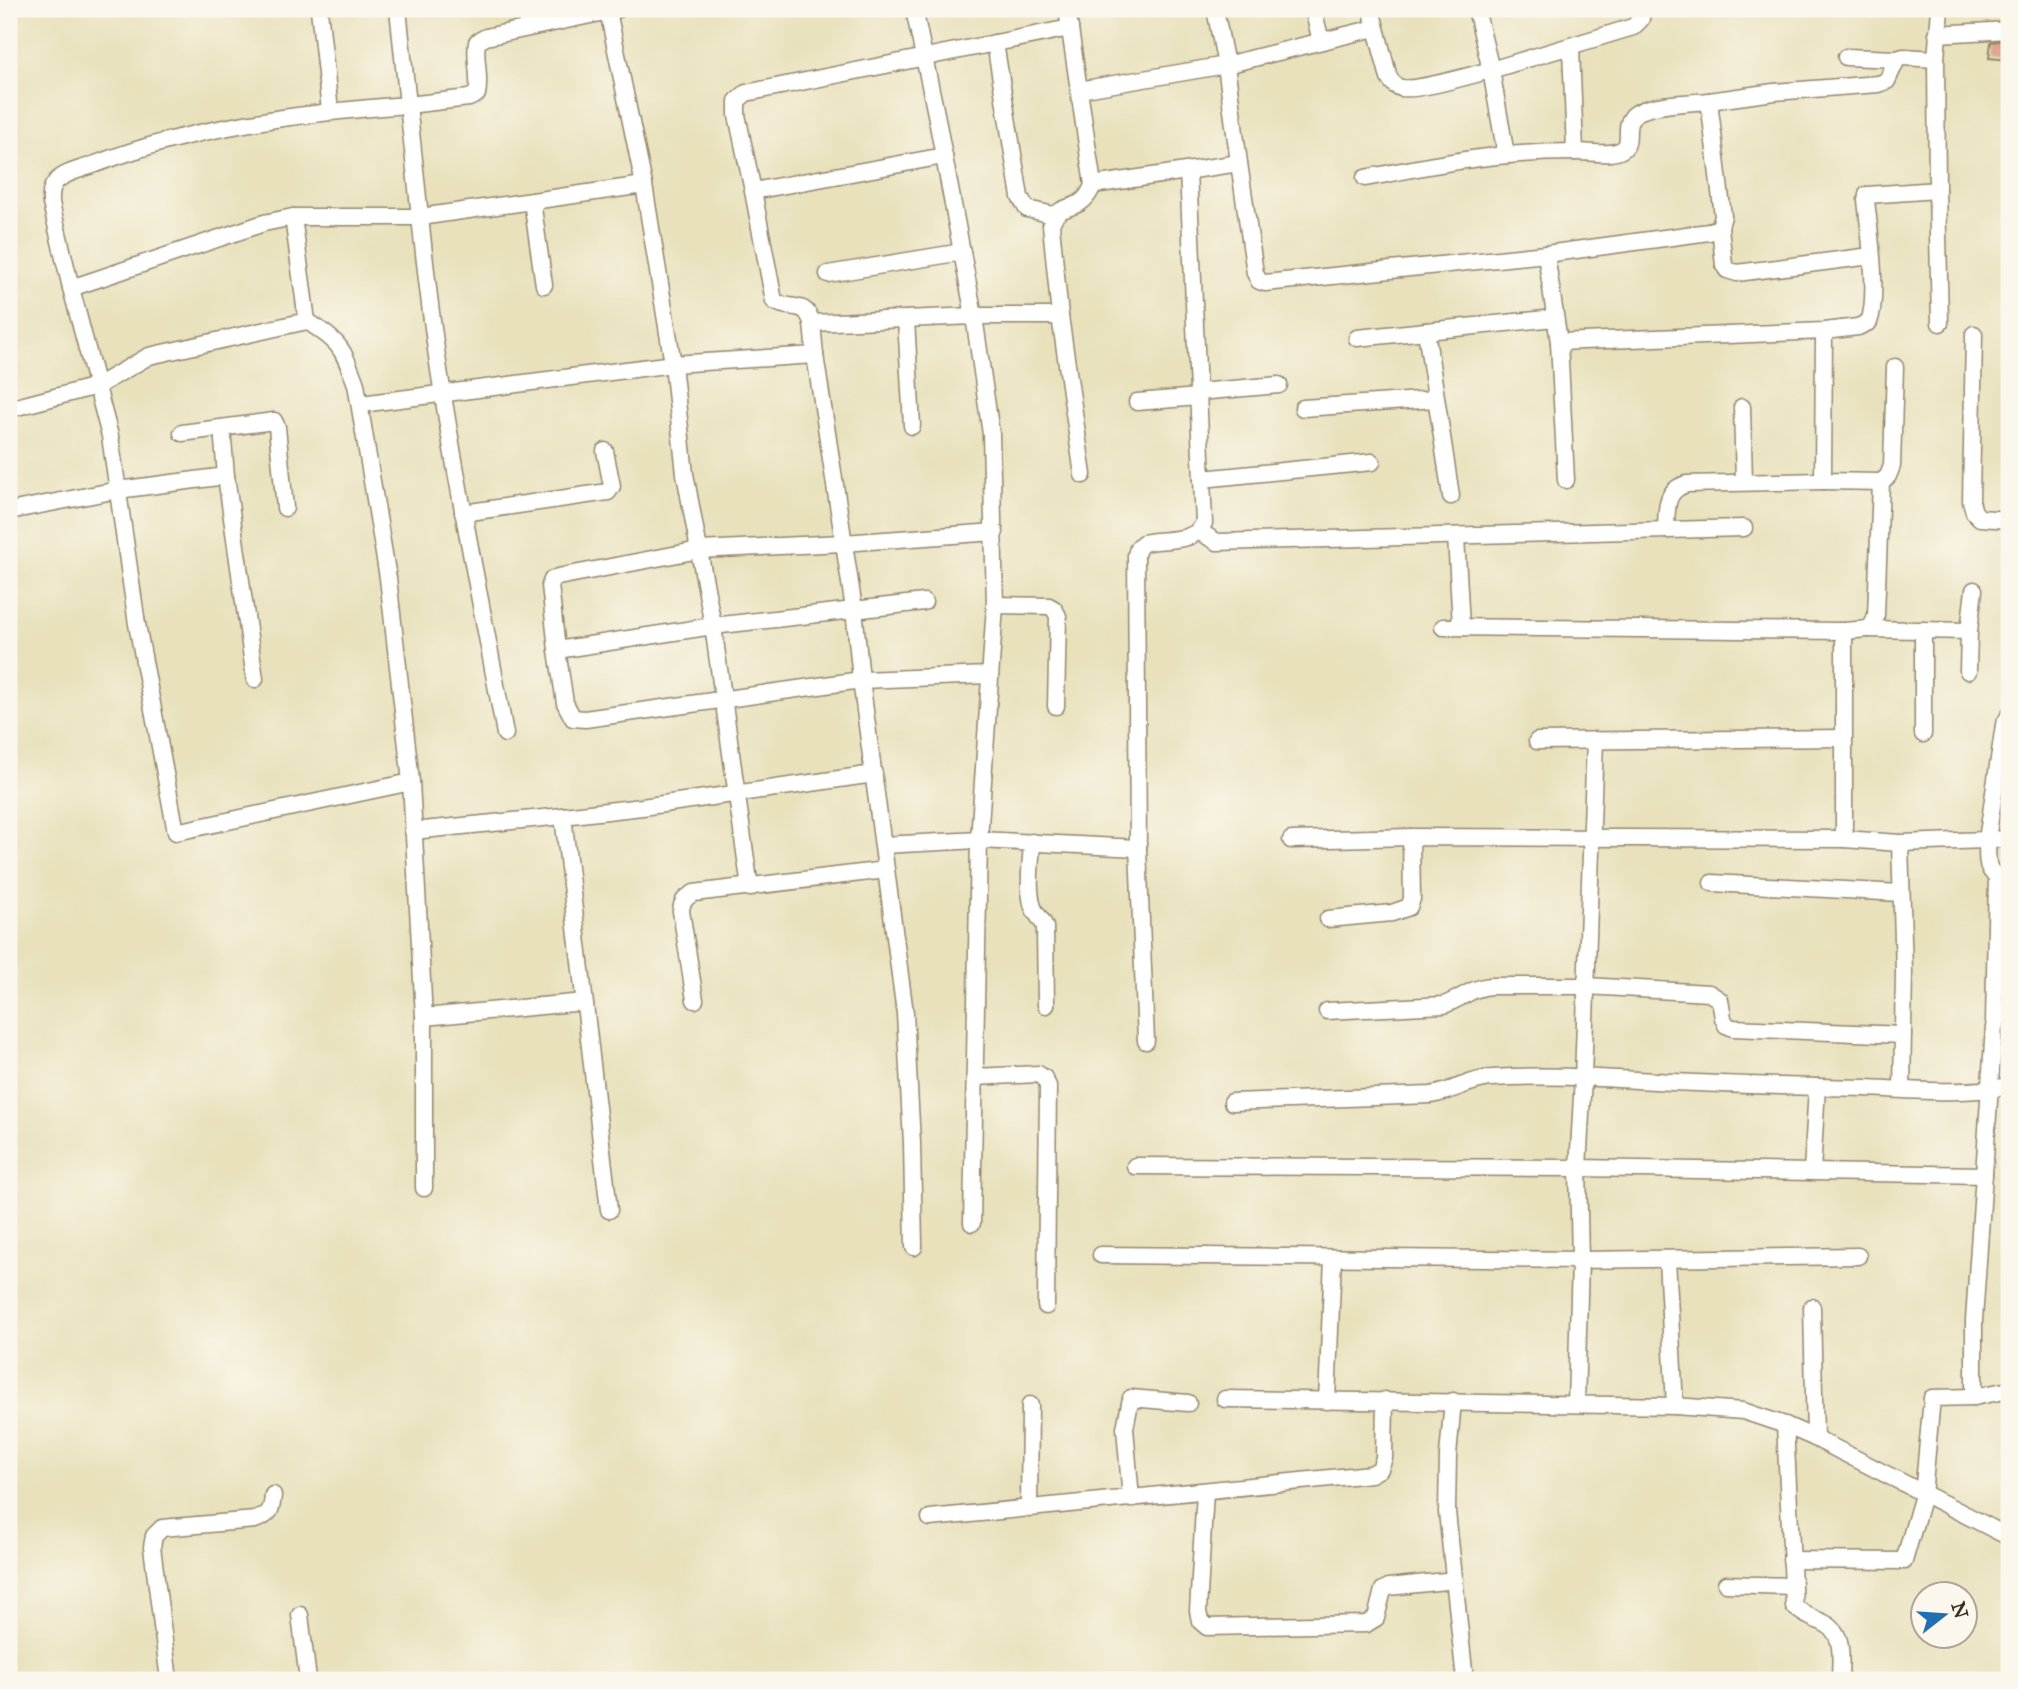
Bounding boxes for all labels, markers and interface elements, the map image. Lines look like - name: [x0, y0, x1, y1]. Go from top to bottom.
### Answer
- north arrow: [1910, 1580, 1980, 1650]
- text: N: [1946, 1599, 1973, 1621]

